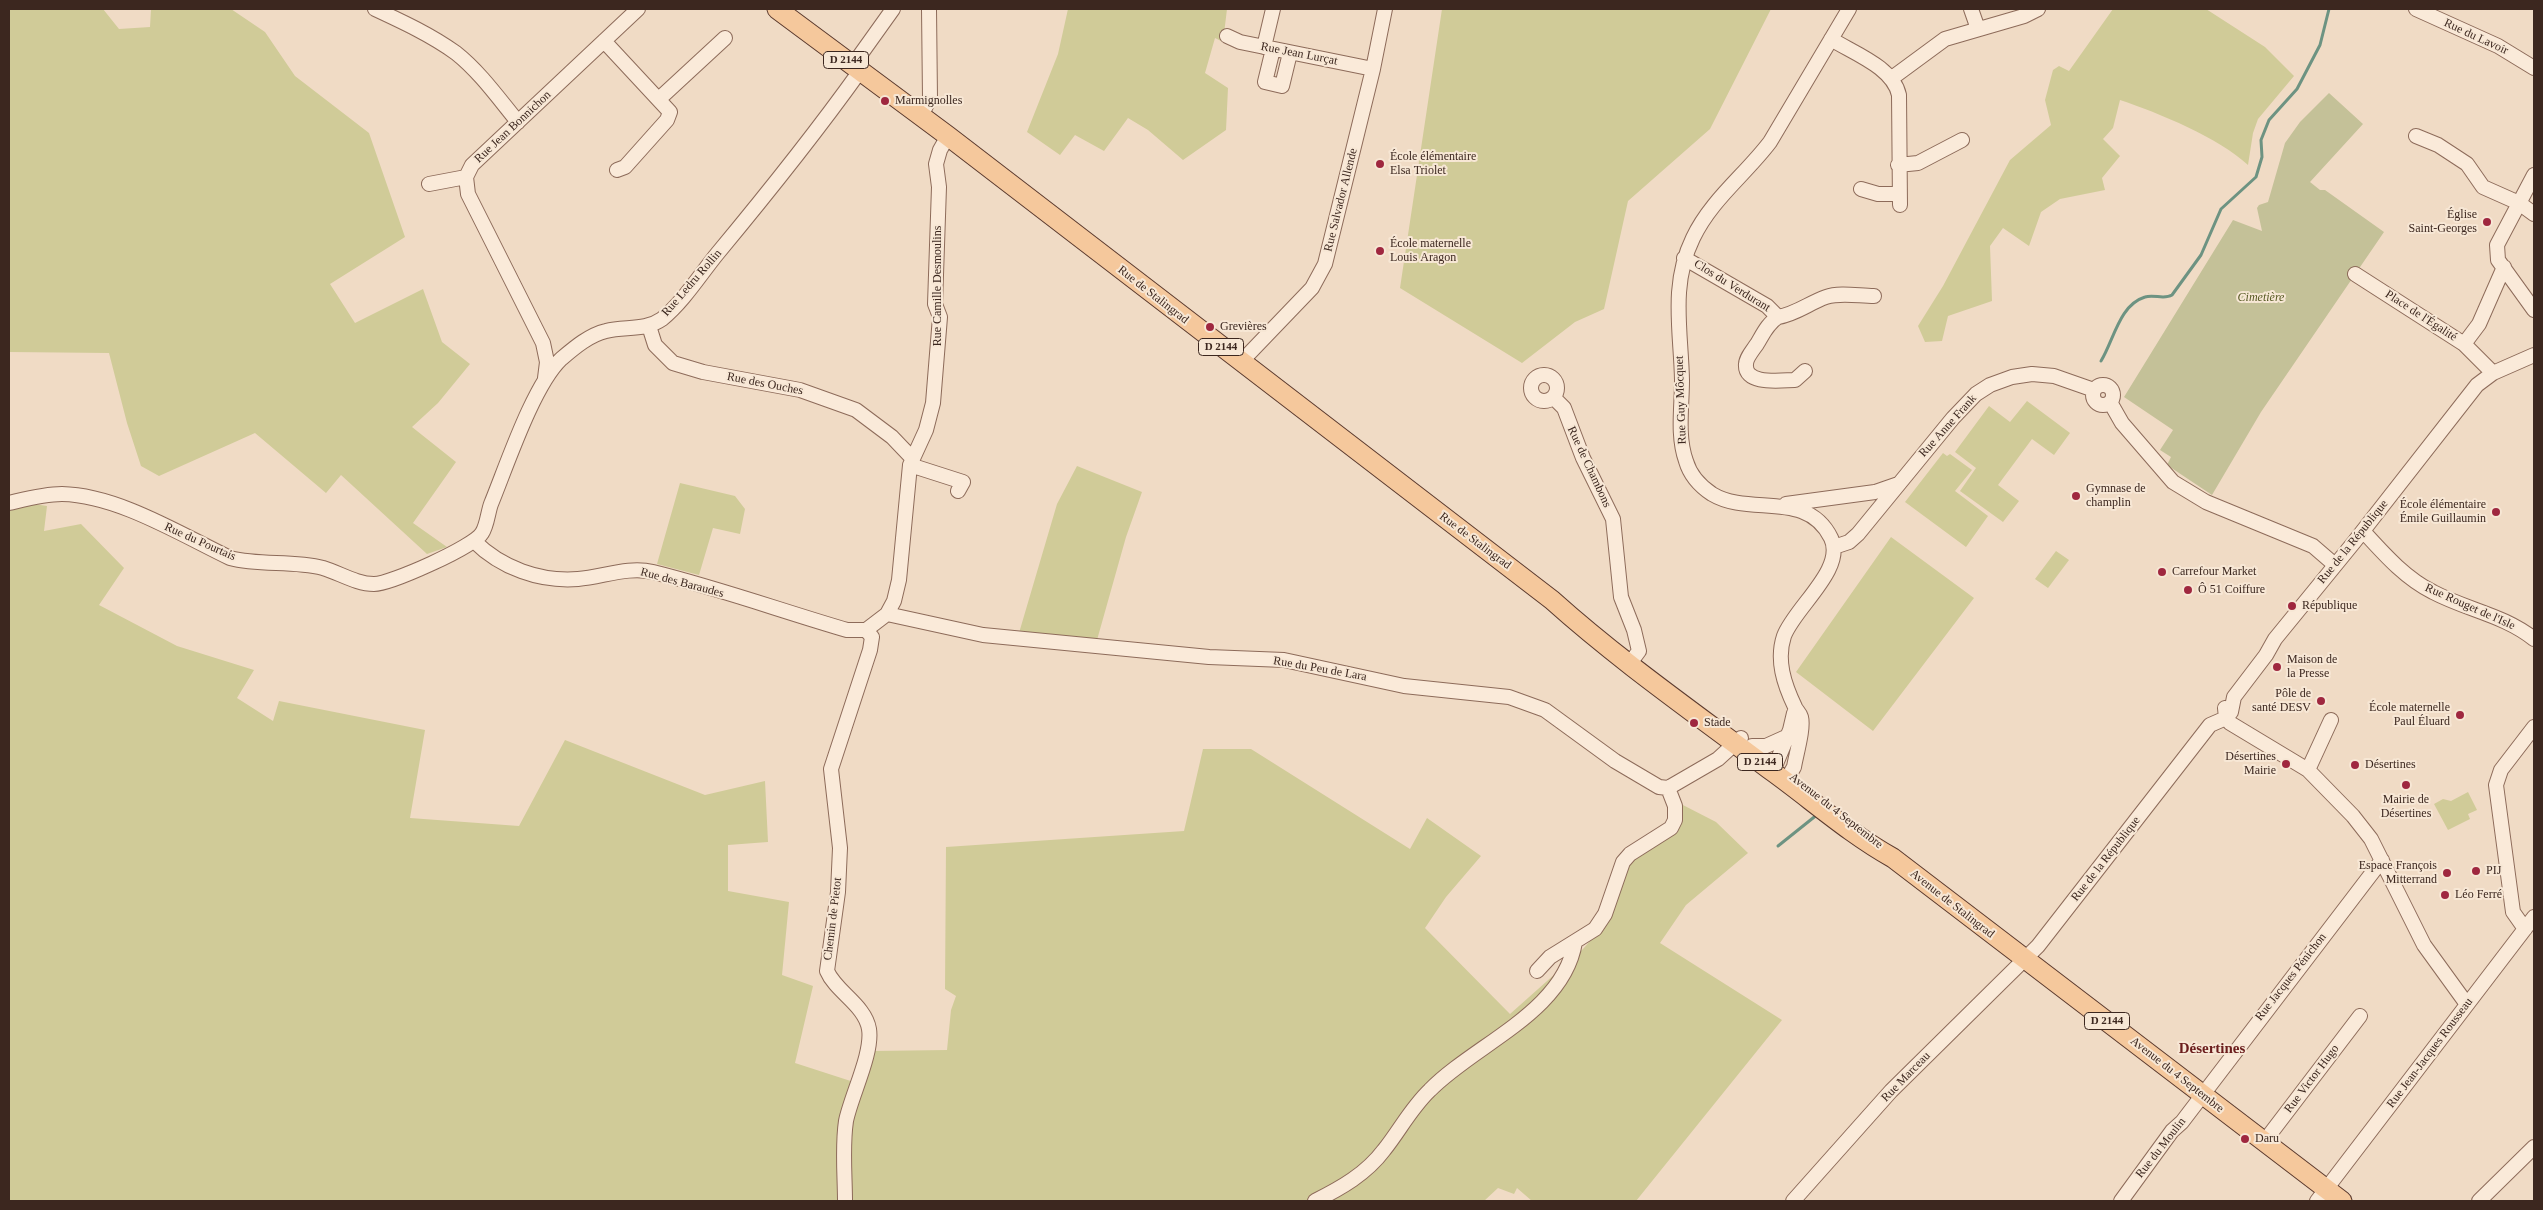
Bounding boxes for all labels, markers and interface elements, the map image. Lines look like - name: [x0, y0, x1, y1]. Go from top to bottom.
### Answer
- street label: Rue du Lavoir: [2442, 16, 2510, 58]
- street label: Rue Jean Lurçat: [1259, 39, 1339, 69]
- road number: D 2144: [824, 52, 868, 68]
- street label: Rue Jean Bonnichon: [472, 88, 554, 166]
- place label: Marmignolles: [895, 94, 962, 108]
- marker: Marmignolles: [879, 95, 891, 107]
- street label: Rue Salvador Allende: [1321, 147, 1361, 253]
- place label: École élémentaire Elsa Triolet: [1390, 150, 1476, 178]
- marker: École élémentaire Elsa Triolet: [1374, 158, 1386, 170]
- place label: Église Saint-Georges: [2409, 208, 2477, 236]
- marker: Église Saint-Georges: [2481, 216, 2493, 228]
- street label: Rue Camille Desmoulins: [931, 226, 945, 346]
- place label: École maternelle Louis Aragon: [1390, 237, 1471, 265]
- marker: École maternelle Louis Aragon: [1374, 245, 1386, 257]
- street label: Rue Ledru Rollin: [659, 247, 725, 319]
- street label: Clos du Verdurant: [1691, 257, 1773, 315]
- street label: Rue de Stalingrad: [1115, 263, 1191, 327]
- street label: Place de l'Égalité: [2382, 287, 2460, 345]
- park label: Cimetière: [2238, 291, 2284, 305]
- place label: Grevières: [1220, 320, 1267, 334]
- marker: Grevières: [1204, 321, 1216, 333]
- road number: D 2144: [1198, 338, 1244, 356]
- street label: Rue Guy Môcquet: [1672, 355, 1690, 445]
- street label: Rue des Ouches: [726, 370, 804, 398]
- street label: Rue Anne Frank: [1916, 392, 1980, 460]
- street label: Rue de Chambons: [1564, 424, 1614, 510]
- place label: Gymnase de champlin: [2086, 482, 2146, 510]
- marker: Gymnase de champlin: [2070, 490, 2082, 502]
- street label: Rue de la République: [2315, 497, 2391, 587]
- place label: École élémentaire Émile Guillaumin: [2400, 498, 2486, 526]
- marker: École élémentaire Émile Guillaumin: [2490, 506, 2502, 518]
- street label: Rue de Stalingrad: [1436, 509, 1514, 573]
- street label: Rue du Pourtais: [162, 520, 238, 564]
- street label: Rue des Baraudes: [639, 565, 725, 601]
- place label: Carrefour Market: [2172, 565, 2256, 579]
- marker: Carrefour Market: [2156, 566, 2168, 578]
- street label: Rue Rouget de l'Isle: [2423, 581, 2517, 633]
- place label: Ô 51 Coiffure: [2198, 583, 2265, 597]
- marker: Ô 51 Coiffure: [2182, 584, 2194, 596]
- place label: République: [2302, 599, 2357, 613]
- marker: République: [2286, 600, 2298, 612]
- place label: Maison de la Presse: [2287, 653, 2337, 681]
- street label: Rue du Peu de Lara: [1272, 654, 1368, 684]
- marker: Maison de la Presse: [2271, 661, 2283, 673]
- place label: Pôle de santé DESV: [2252, 687, 2311, 715]
- marker: Pôle de santé DESV: [2315, 695, 2327, 707]
- place label: École maternelle Paul Éluard: [2369, 701, 2450, 729]
- marker: École maternelle Paul Éluard: [2454, 709, 2466, 721]
- place label: Stade: [1704, 716, 1731, 730]
- marker: Stade: [1688, 717, 1700, 729]
- place label: Désertines Mairie: [2225, 750, 2276, 778]
- road number: D 2144: [1738, 754, 1782, 770]
- marker: Désertines Mairie: [2280, 758, 2292, 770]
- place label: Désertines: [2365, 758, 2416, 772]
- marker: Désertines: [2349, 759, 2361, 771]
- street label: Avenue du 4 Septembre: [1786, 770, 1886, 852]
- marker: Mairie de Désertines: [2400, 779, 2412, 791]
- place label: Mairie de Désertines: [2381, 793, 2431, 821]
- street label: Rue de la République: [2068, 814, 2144, 904]
- place label: Espace François Mitterrand: [2359, 859, 2437, 887]
- place label: PIJ: [2486, 864, 2501, 878]
- marker: PIJ: [2470, 865, 2482, 877]
- street label: Avenue de Stalingrad: [1907, 867, 1997, 941]
- marker: Espace François Mitterrand: [2441, 867, 2453, 879]
- street label: Chemin de Pietot: [821, 877, 845, 961]
- place label: Léo Ferré: [2455, 888, 2502, 902]
- marker: Léo Ferré: [2439, 889, 2451, 901]
- street label: Rue Jacques Pénichon: [2252, 930, 2330, 1024]
- street label: Rue Jean-Jacques Rousseau: [2384, 995, 2476, 1111]
- road number: D 2144: [2084, 1012, 2130, 1030]
- street label: Avenue du 4 Septembre: [2127, 1034, 2227, 1116]
- district label: Désertines: [2179, 1040, 2245, 1058]
- street label: Rue Victor Hugo: [2282, 1042, 2342, 1116]
- street label: Rue Marceau: [1878, 1049, 1934, 1105]
- street label: Rue du Moulin: [2133, 1115, 2189, 1181]
- place label: Daru: [2255, 1132, 2279, 1146]
- marker: Daru: [2239, 1133, 2251, 1145]

